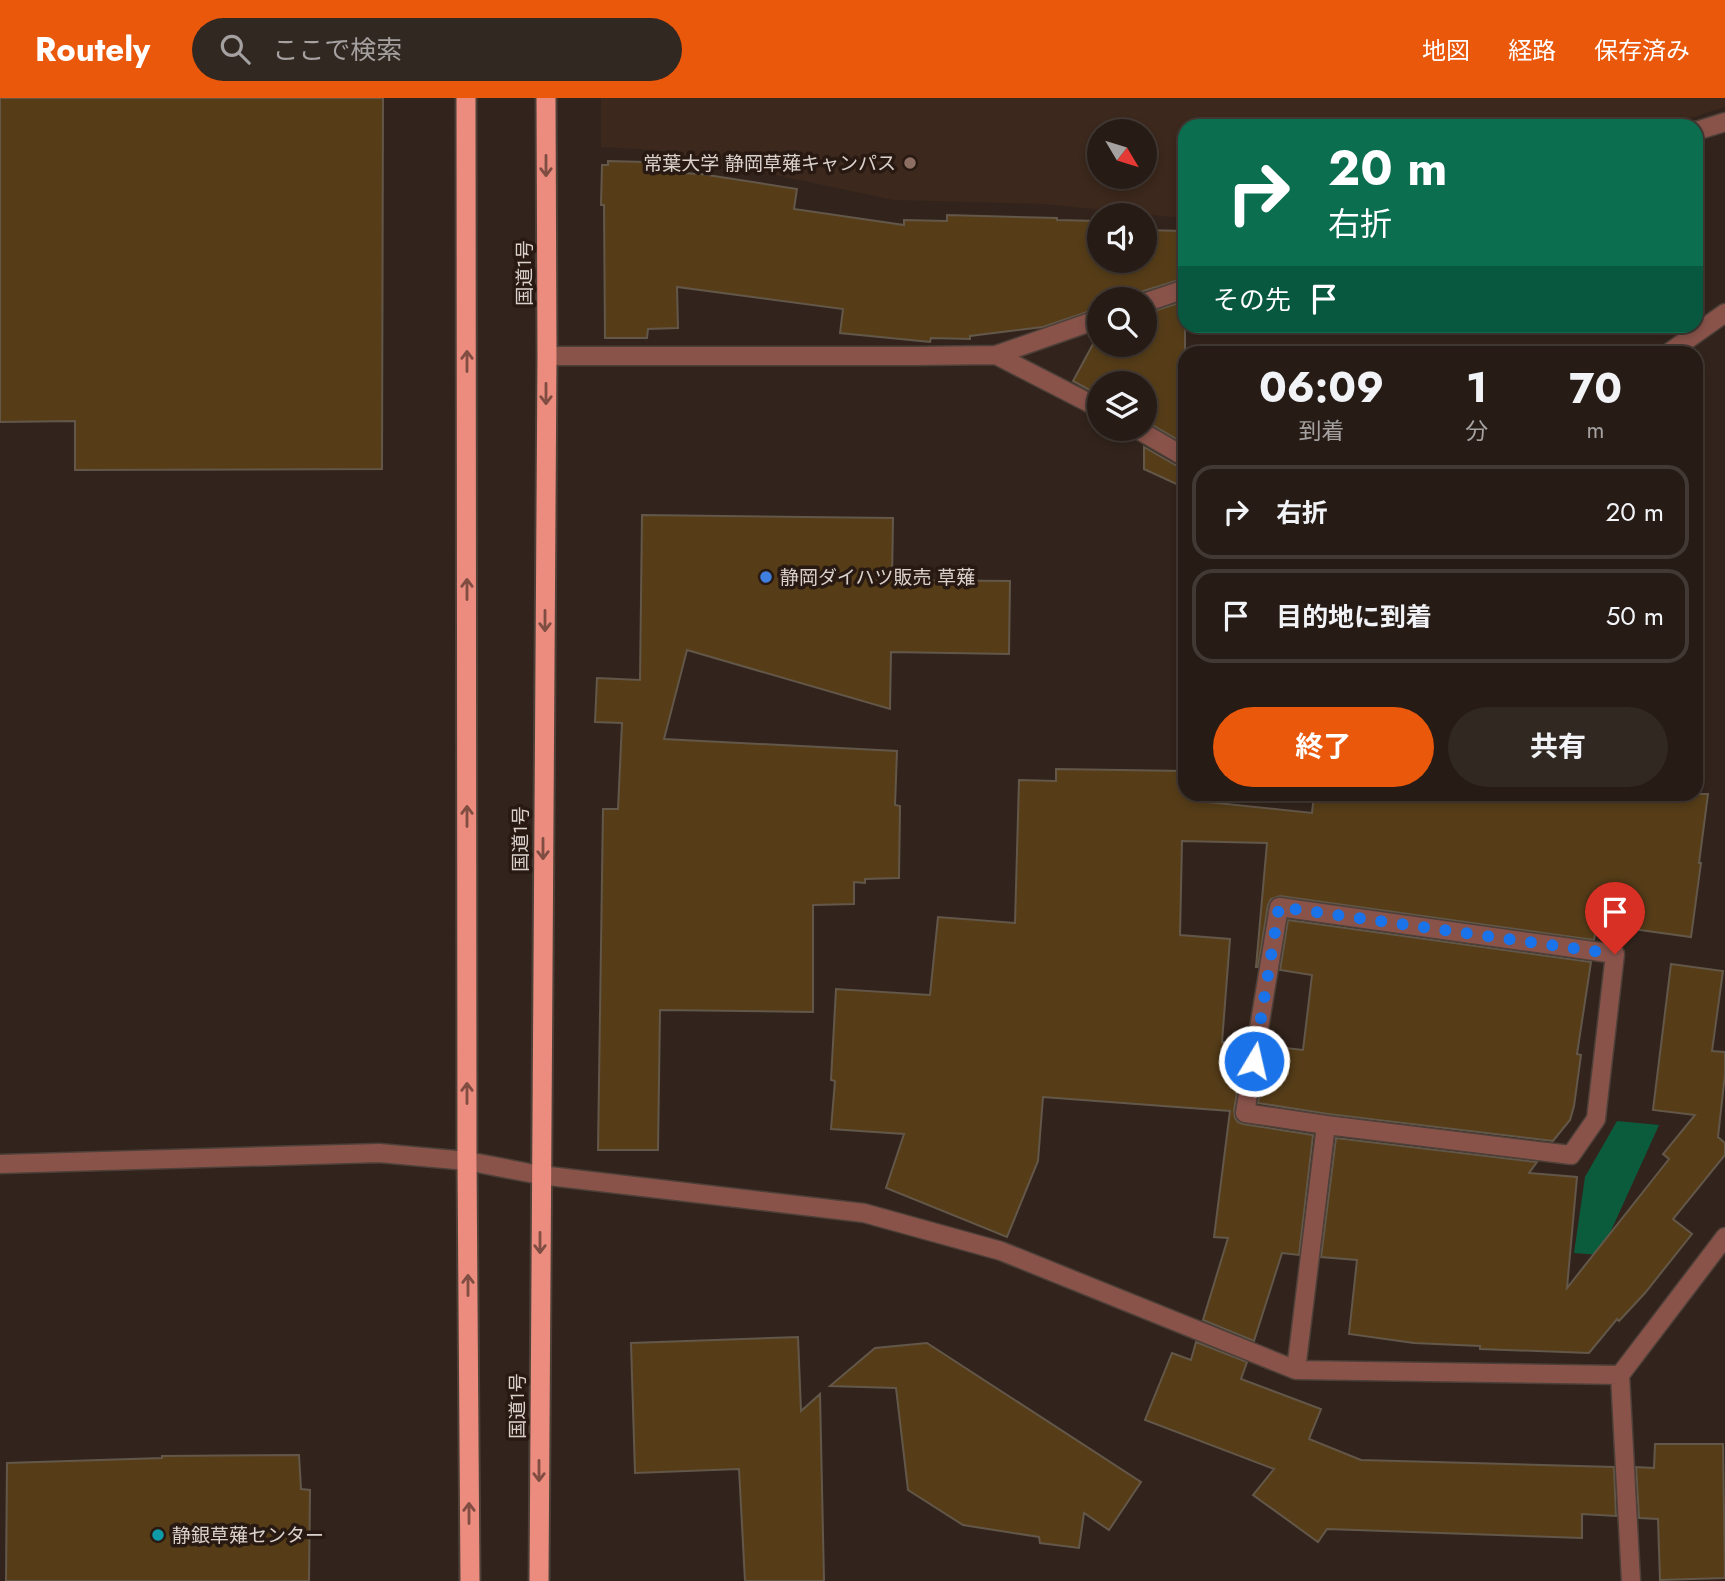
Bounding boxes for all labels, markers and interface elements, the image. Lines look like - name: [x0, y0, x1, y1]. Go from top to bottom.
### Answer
- search box: [192, 18, 682, 81]
- text: Routely: [35, 26, 150, 73]
- icon: search: [216, 30, 254, 68]
- text: ここで検索: [272, 31, 402, 69]
- text: 地図: [1422, 33, 1470, 68]
- text: 経路: [1508, 33, 1556, 68]
- text: 保存済み: [1594, 33, 1690, 68]
- north arrow: [1087, 119, 1157, 189]
- map controls: [1087, 119, 1157, 441]
- text: 20 m: [1328, 133, 1447, 203]
- icon: right: [1213, 147, 1304, 238]
- place label: 常葉大学 静岡草薙キャンパス: [643, 150, 896, 177]
- one-way arrow: [539, 154, 553, 177]
- marker: 常葉大学 静岡草薙キャンパス: [902, 155, 918, 171]
- text: 右折: [1328, 201, 1392, 247]
- button: sound: [1087, 203, 1157, 273]
- street label: 国道1号: [511, 240, 538, 306]
- icon: arrive: [1305, 280, 1343, 318]
- text: その先: [1213, 281, 1291, 319]
- button: search: [1087, 287, 1157, 357]
- one-way arrow: [460, 350, 473, 373]
- text: 06:09: [1259, 357, 1384, 418]
- text: 1: [1466, 357, 1487, 418]
- text: 70: [1569, 358, 1622, 419]
- button: layers: [1087, 371, 1157, 441]
- one-way arrow: [540, 382, 553, 405]
- text: m: [1587, 413, 1605, 447]
- text: 到着: [1299, 414, 1345, 448]
- text: 分: [1465, 414, 1488, 448]
- icon: right: [1217, 493, 1255, 531]
- text: 20 m: [1606, 493, 1664, 531]
- text: 右折: [1276, 494, 1328, 532]
- place label: 静岡ダイハツ販売 草薙: [780, 564, 975, 591]
- marker: 静岡ダイハツ販売 草薙: [758, 569, 774, 585]
- one-way arrow: [460, 577, 474, 600]
- icon: arrive: [1217, 597, 1255, 635]
- text: 50 m: [1606, 597, 1664, 635]
- text: 目的地に到着: [1276, 598, 1432, 636]
- one-way arrow: [538, 609, 552, 632]
- button: 終了: [1213, 707, 1434, 787]
- button: 共有: [1448, 707, 1668, 787]
- one-way arrow: [460, 805, 474, 828]
- street label: 国道1号: [507, 806, 534, 872]
- one-way arrow: [536, 837, 550, 860]
- pin: [1585, 882, 1645, 954]
- icon: arrive: [1596, 893, 1634, 931]
- position arrow: [1217, 1024, 1291, 1098]
- one-way arrow: [460, 1081, 474, 1104]
- one-way arrow: [533, 1232, 547, 1255]
- one-way arrow: [461, 1274, 475, 1297]
- street label: 国道1号: [504, 1373, 531, 1439]
- one-way arrow: [532, 1459, 546, 1482]
- one-way arrow: [462, 1502, 476, 1525]
- place label: 静銀草薙センター: [172, 1522, 324, 1549]
- marker: 静銀草薙センター: [150, 1527, 166, 1543]

